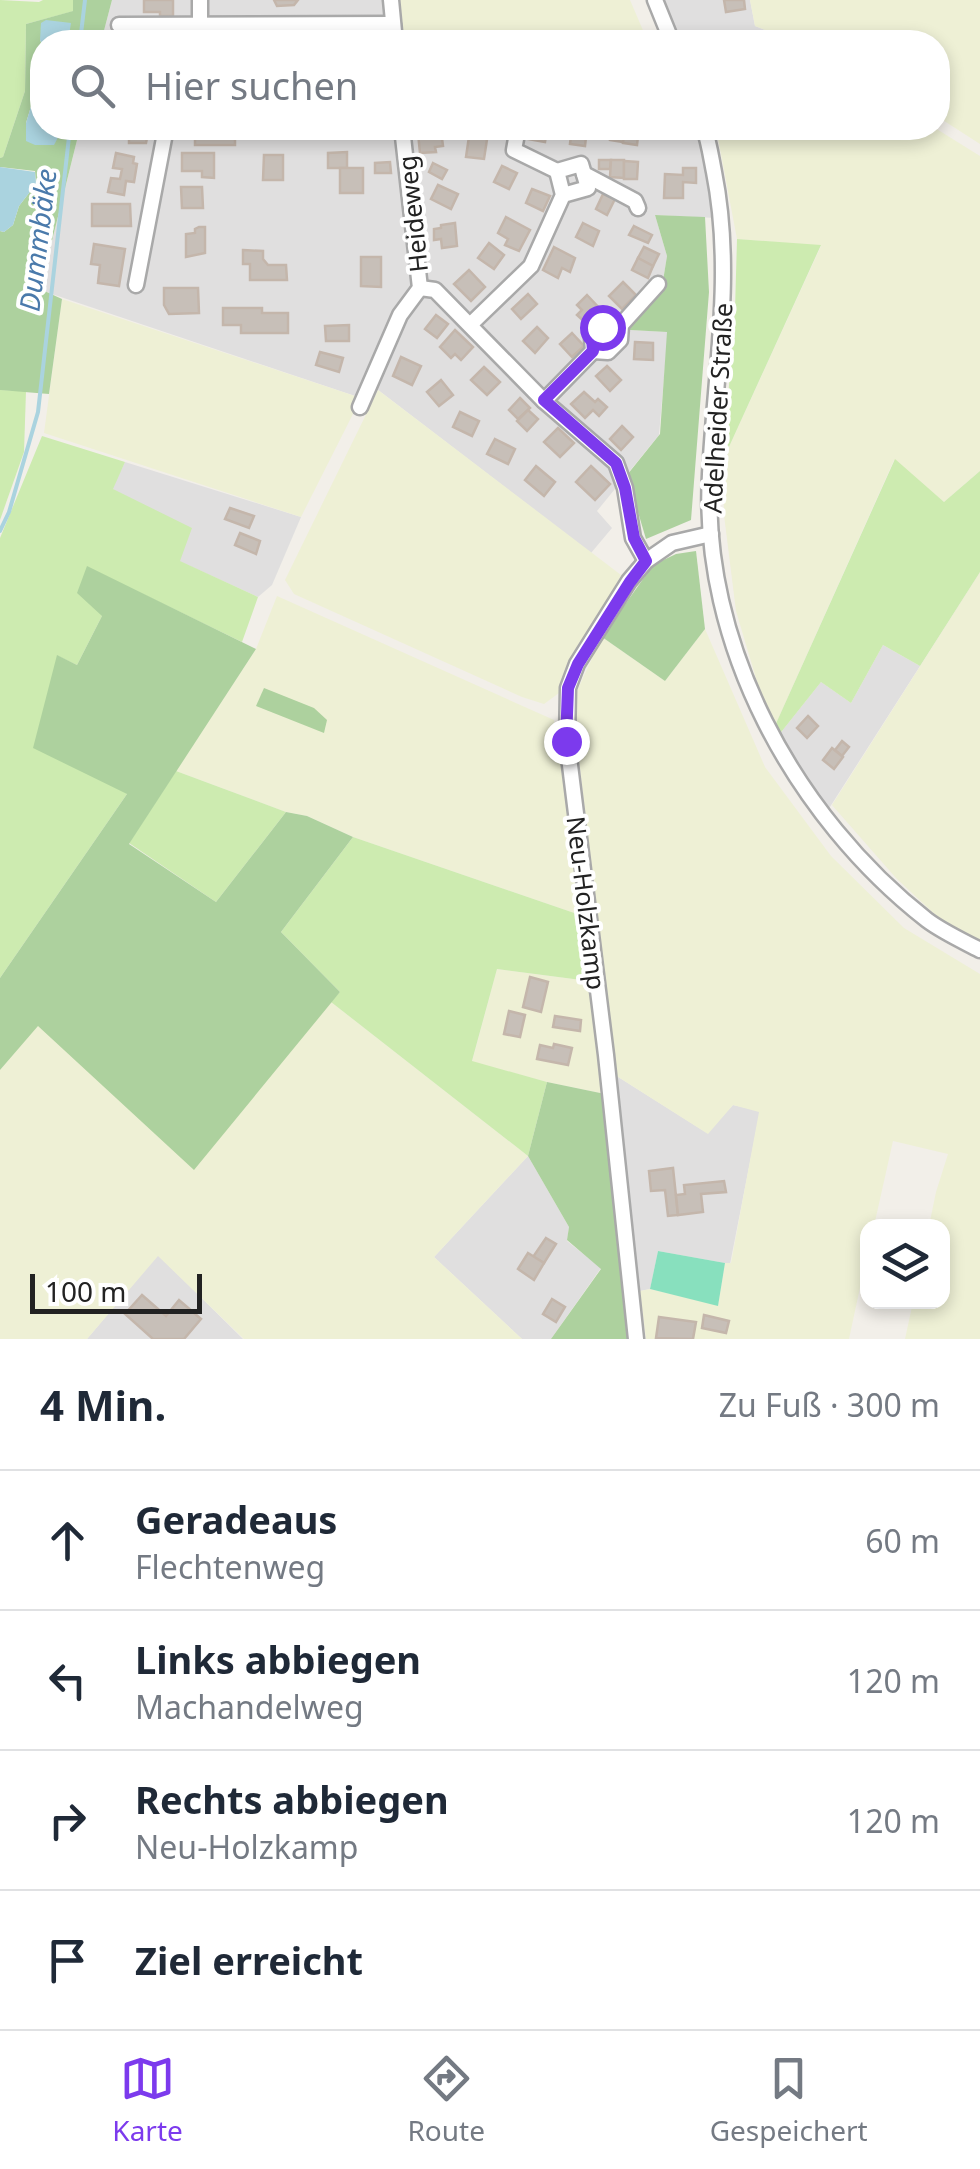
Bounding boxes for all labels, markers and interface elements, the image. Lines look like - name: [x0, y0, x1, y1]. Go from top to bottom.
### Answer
- search box: [30, 30, 950, 140]
- icon: search: [65, 58, 120, 113]
- text: Hier suchen: [145, 59, 358, 111]
- street label: Heideweg: [389, 154, 435, 274]
- water label: Dummbäke: [9, 167, 65, 313]
- street label: Adelheider Straße: [695, 302, 739, 514]
- route start: [580, 305, 626, 351]
- route end: [544, 719, 590, 765]
- street label: Neu-Holzkamp: [559, 814, 615, 992]
- map controls: [860, 1219, 950, 1309]
- button: layers: [860, 1219, 950, 1309]
- scale bar: [30, 1269, 202, 1314]
- text: 100 m: [45, 1272, 127, 1310]
- text: 4 Min.: [40, 1376, 166, 1433]
- text: Zu Fuß · 300 m: [719, 1383, 940, 1426]
- text: Geradeaus: [135, 1493, 337, 1545]
- icon: ahead: [40, 1513, 95, 1568]
- text: 60 m: [865, 1519, 940, 1562]
- text: Flechtenweg: [135, 1545, 325, 1588]
- text: Links abbiegen: [135, 1633, 421, 1685]
- icon: left: [40, 1653, 95, 1708]
- text: 120 m: [847, 1659, 940, 1702]
- text: Machandelweg: [135, 1685, 364, 1728]
- text: Rechts abbiegen: [135, 1773, 449, 1825]
- icon: right: [40, 1793, 95, 1848]
- text: 120 m: [847, 1799, 940, 1842]
- text: Neu-Holzkamp: [135, 1825, 358, 1868]
- icon: arrive: [40, 1933, 95, 1988]
- text: Ziel erreicht: [135, 1934, 363, 1986]
- tab: Karte: [112, 2051, 183, 2149]
- tab: Route: [407, 2051, 485, 2149]
- tab: Gespeichert: [710, 2051, 868, 2149]

